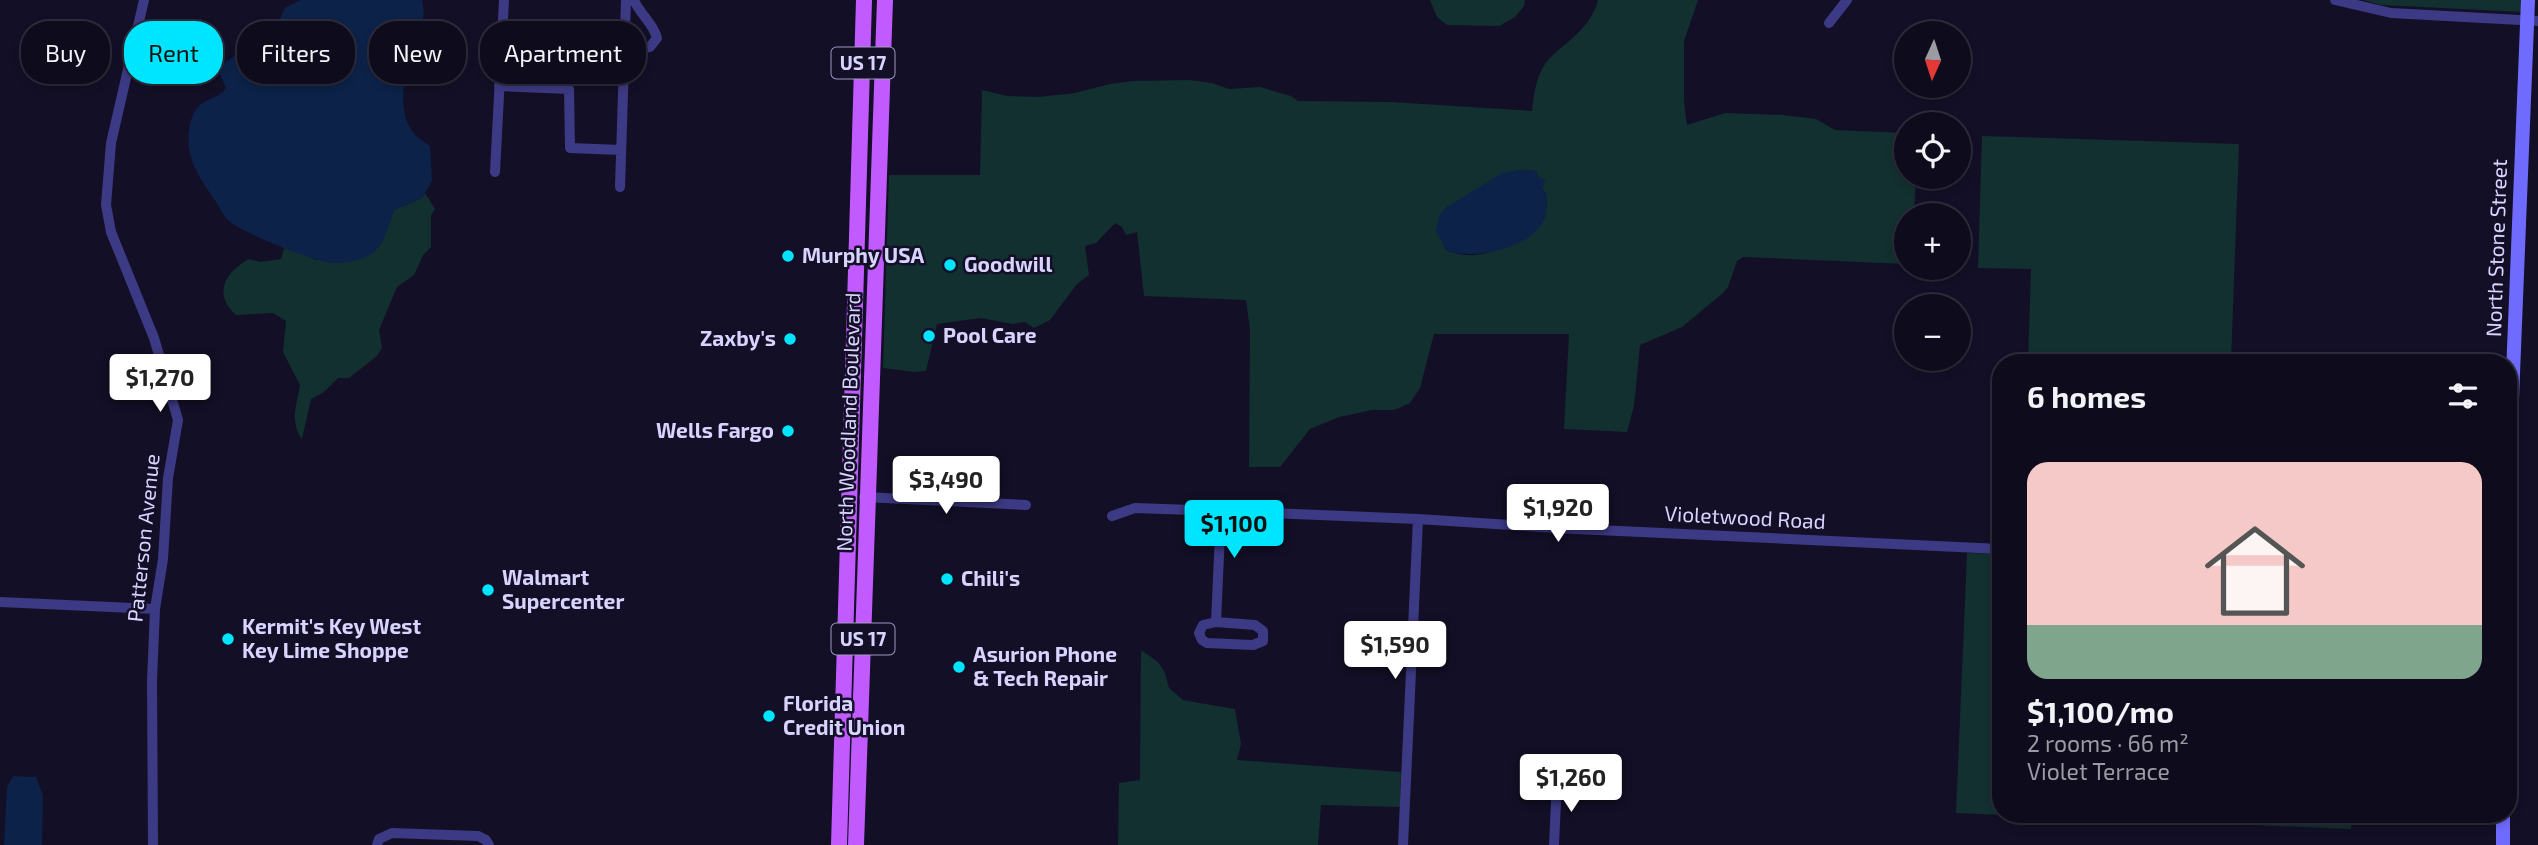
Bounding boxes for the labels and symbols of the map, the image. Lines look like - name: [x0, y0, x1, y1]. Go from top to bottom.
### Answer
- north arrow: [1894, 21, 1970, 98]
- road number: US 17: [832, 48, 894, 78]
- street label: North Stone Street: [2480, 158, 2511, 337]
- place label: Murphy USA: [802, 242, 925, 268]
- marker: Murphy USA: [780, 248, 796, 264]
- place label: Goodwill: [964, 251, 1052, 276]
- marker: Goodwill: [942, 257, 958, 273]
- street label: North Woodland Boulevard: [830, 292, 865, 552]
- place label: Pool Care: [943, 322, 1037, 347]
- place label: Zaxby's: [700, 325, 776, 351]
- marker: Pool Care: [921, 328, 937, 344]
- marker: Zaxby's: [782, 331, 798, 347]
- pin: $1,270: [103, 354, 217, 414]
- place label: Wells Fargo: [656, 417, 774, 442]
- marker: Wells Fargo: [780, 423, 796, 439]
- street label: Patterson Avenue: [121, 453, 164, 623]
- pin: $3,490: [889, 456, 1003, 516]
- pin: $1,920: [1501, 484, 1615, 544]
- pin: $1,100: [1177, 500, 1291, 560]
- street label: Violetwood Road: [1664, 500, 1826, 533]
- place label: Walmart Supercenter: [502, 564, 624, 613]
- place label: Chili's: [961, 565, 1020, 590]
- marker: Chili's: [939, 571, 955, 587]
- marker: Walmart Supercenter: [480, 582, 496, 598]
- place label: Kermit's Key West Key Lime Shoppe: [242, 613, 421, 663]
- pin: $1,590: [1338, 622, 1452, 681]
- road number: US 17: [832, 624, 894, 654]
- marker: Kermit's Key West Key Lime Shoppe: [220, 631, 236, 647]
- place label: Asurion Phone & Tech Repair: [973, 641, 1117, 690]
- marker: Asurion Phone & Tech Repair: [951, 659, 967, 675]
- place label: Florida Credit Union: [783, 690, 905, 739]
- marker: Florida Credit Union: [761, 708, 777, 724]
- pin: $1,260: [1514, 754, 1628, 814]

